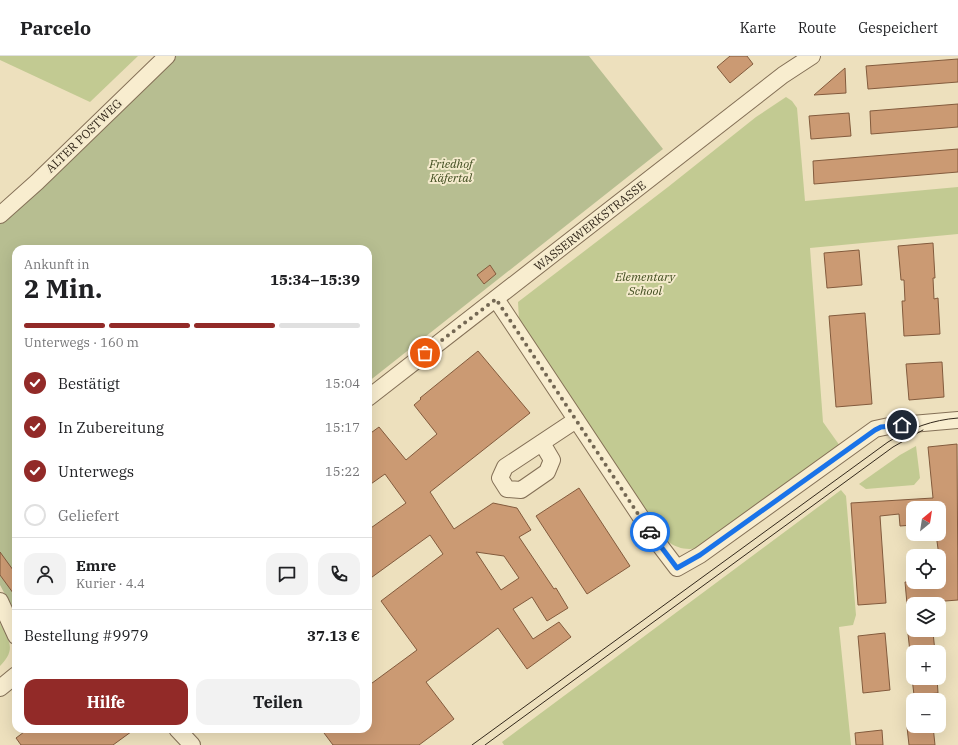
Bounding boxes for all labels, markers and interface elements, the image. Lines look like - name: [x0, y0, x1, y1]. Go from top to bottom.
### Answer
- text: Parcelo: [20, 16, 91, 40]
- text: Karte: [740, 19, 776, 37]
- text: Route: [798, 19, 836, 37]
- text: Gespeichert: [858, 19, 938, 37]
- street label: ALTER POSTWEG: [43, 95, 125, 176]
- park label: Friedhof Käfertal: [428, 156, 475, 185]
- street label: WASSERWERKSTRASSE: [531, 177, 649, 274]
- text: Ankunft in: [24, 256, 90, 273]
- park label: Elementary School: [614, 269, 676, 298]
- text: 15:34–15:39: [270, 270, 360, 289]
- text: 2 Min.: [24, 271, 102, 305]
- text: Unterwegs · 160 m: [24, 334, 139, 351]
- pin: [408, 336, 442, 370]
- icon: bag: [414, 342, 436, 364]
- icon: check: [24, 372, 46, 394]
- text: Bestätigt: [58, 374, 120, 393]
- text: 15:04: [325, 375, 360, 392]
- pin: [885, 408, 919, 442]
- icon: home: [891, 414, 913, 436]
- icon: check: [24, 416, 46, 438]
- text: In Zubereitung: [58, 418, 164, 437]
- text: 15:17: [325, 419, 360, 436]
- icon: check: [24, 460, 46, 482]
- text: Unterwegs: [58, 462, 134, 481]
- text: 15:22: [325, 463, 360, 480]
- north arrow: [906, 501, 946, 541]
- map controls: [906, 501, 946, 733]
- text: Geliefert: [58, 506, 119, 525]
- courier: [630, 512, 670, 552]
- icon: car: [639, 521, 661, 543]
- button: locate: [906, 549, 946, 589]
- button: person: [24, 553, 66, 595]
- button: chat: [266, 553, 308, 595]
- button: phone: [318, 553, 360, 595]
- text: Emre: [76, 556, 116, 575]
- text: Kurier · 4.4: [76, 575, 145, 592]
- button: layers: [906, 597, 946, 637]
- text: Bestellung #9979: [24, 626, 149, 645]
- text: 37.13 €: [307, 626, 360, 645]
- button: +: [906, 645, 946, 685]
- button: Hilfe: [24, 679, 188, 725]
- button: Teilen: [196, 679, 360, 725]
- button: −: [906, 693, 946, 733]

